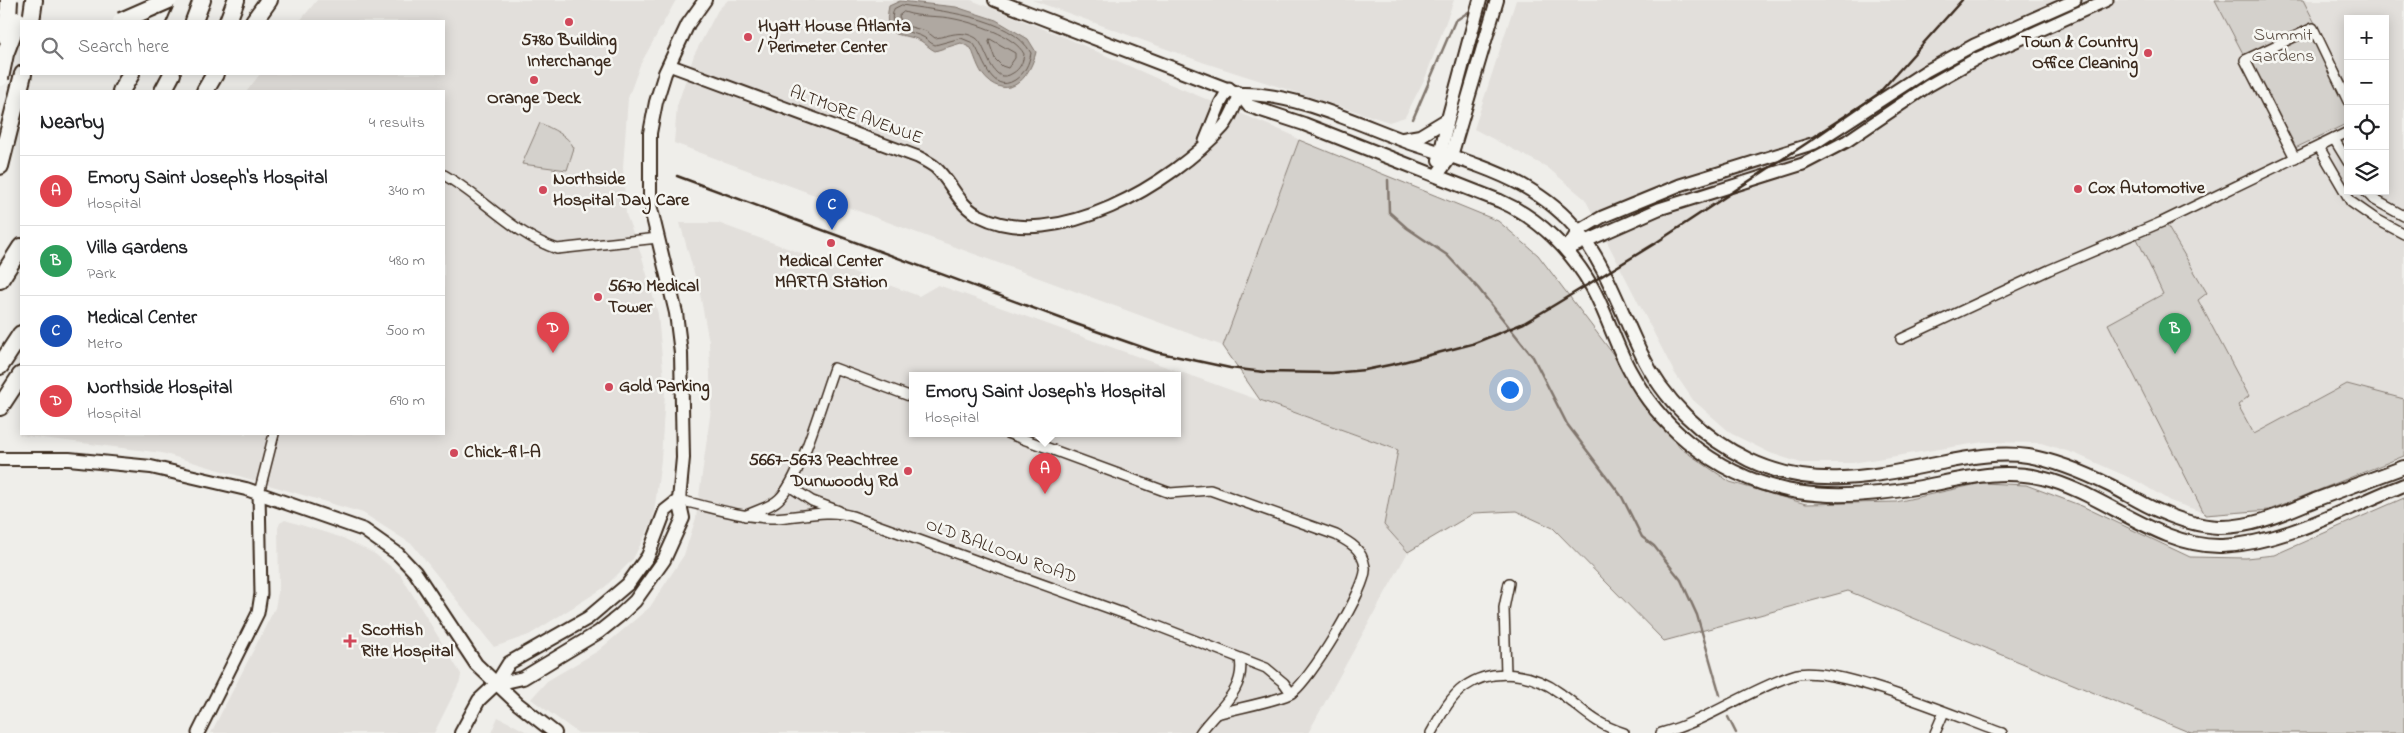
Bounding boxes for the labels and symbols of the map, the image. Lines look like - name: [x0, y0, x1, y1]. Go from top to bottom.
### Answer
- place label: Hyatt House Atlanta / Perimeter Center: [757, 14, 911, 61]
- marker: 5780 Building Interchange: [563, 16, 575, 28]
- park label: Summit Gardens: [2252, 23, 2314, 70]
- place label: 5780 Building Interchange: [521, 28, 617, 76]
- place label: Town & Country Office Cleaning: [2021, 30, 2138, 78]
- marker: Hyatt House Atlanta / Perimeter Center: [742, 31, 754, 43]
- marker: Town & Country Office Cleaning: [2142, 47, 2154, 59]
- marker: Orange Deck: [528, 74, 540, 86]
- street label: ALTMORE AVENUE: [786, 80, 926, 152]
- place label: Orange Deck: [487, 86, 582, 113]
- place label: Northside Hospital Day Care: [553, 167, 690, 215]
- place label: Cox Automotive: [2088, 176, 2206, 202]
- marker: Cox Automotive: [2072, 183, 2084, 195]
- marker: Northside Hospital Day Care: [537, 184, 549, 196]
- pin: C: [816, 189, 848, 230]
- marker: Medical Center MARTA Station: [825, 237, 837, 249]
- place label: Medical Center MARTA Station: [775, 249, 887, 296]
- place label: 5670 Medical Tower: [608, 274, 699, 321]
- marker: 5670 Medical Tower: [592, 291, 604, 303]
- pin: D: [537, 312, 569, 353]
- pin: B: [2159, 313, 2191, 354]
- place label: Gold Parking: [619, 374, 710, 401]
- your location: [1497, 377, 1523, 403]
- marker: Gold Parking: [603, 381, 615, 393]
- place label: Chick-fil-A: [464, 440, 541, 466]
- marker: Chick-fil-A: [448, 447, 460, 459]
- place label: 5667-5673 Peachtree Dunwoody Rd: [749, 448, 899, 496]
- pin: A: [1029, 453, 1061, 494]
- marker: 5667-5673 Peachtree Dunwoody Rd: [902, 465, 914, 477]
- street label: OLD BALLOON ROAD: [922, 513, 1080, 591]
- place label: Scottish Rite Hospital: [361, 618, 454, 665]
- marker: Scottish Rite Hospital: [343, 634, 357, 648]

